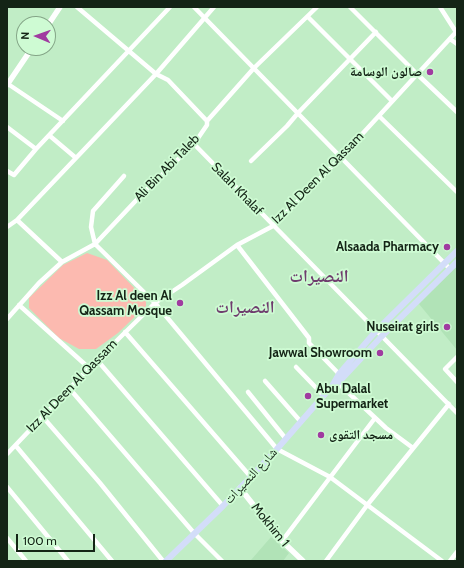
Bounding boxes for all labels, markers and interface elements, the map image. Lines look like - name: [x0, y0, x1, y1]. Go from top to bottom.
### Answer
- north arrow: [16, 16, 56, 56]
- text: N: [18, 31, 32, 40]
- place label: صالون الوسامة: [350, 64, 422, 80]
- marker: صالون الوسامة: [425, 67, 435, 77]
- street label: Izz Al Deen Al Qassam: [269, 129, 367, 227]
- street label: Ali Bin Abi Taleb: [131, 131, 203, 205]
- street label: Salah Khalaf: [208, 159, 266, 219]
- place label: Alsaada Pharmacy: [336, 239, 439, 255]
- marker: Alsaada Pharmacy: [442, 242, 452, 252]
- district label: النصيرات: [289, 267, 349, 287]
- place label: Izz Al deen Al Qassam Mosque: [79, 288, 172, 319]
- marker: Izz Al deen Al Qassam Mosque: [175, 298, 185, 308]
- district label: النصيرات: [215, 298, 275, 318]
- place label: Nuseirat girls: [366, 319, 439, 335]
- marker: Nuseirat girls: [442, 322, 452, 332]
- street label: Izz Al Deen Al Qassam: [23, 336, 121, 436]
- place label: Jawwal Showroom: [269, 345, 372, 361]
- marker: Jawwal Showroom: [375, 348, 385, 358]
- place label: Abu Dalal Supermarket: [316, 381, 388, 412]
- marker: Abu Dalal Supermarket: [303, 391, 313, 401]
- place label: مسجد التقوى: [329, 427, 393, 443]
- marker: مسجد التقوى: [316, 430, 326, 440]
- street label: شارع النصيرات: [221, 445, 281, 507]
- street label: Mokhim 1: [248, 500, 292, 550]
- scale bar: [18, 526, 97, 552]
- text: 100 m: [23, 533, 57, 548]

